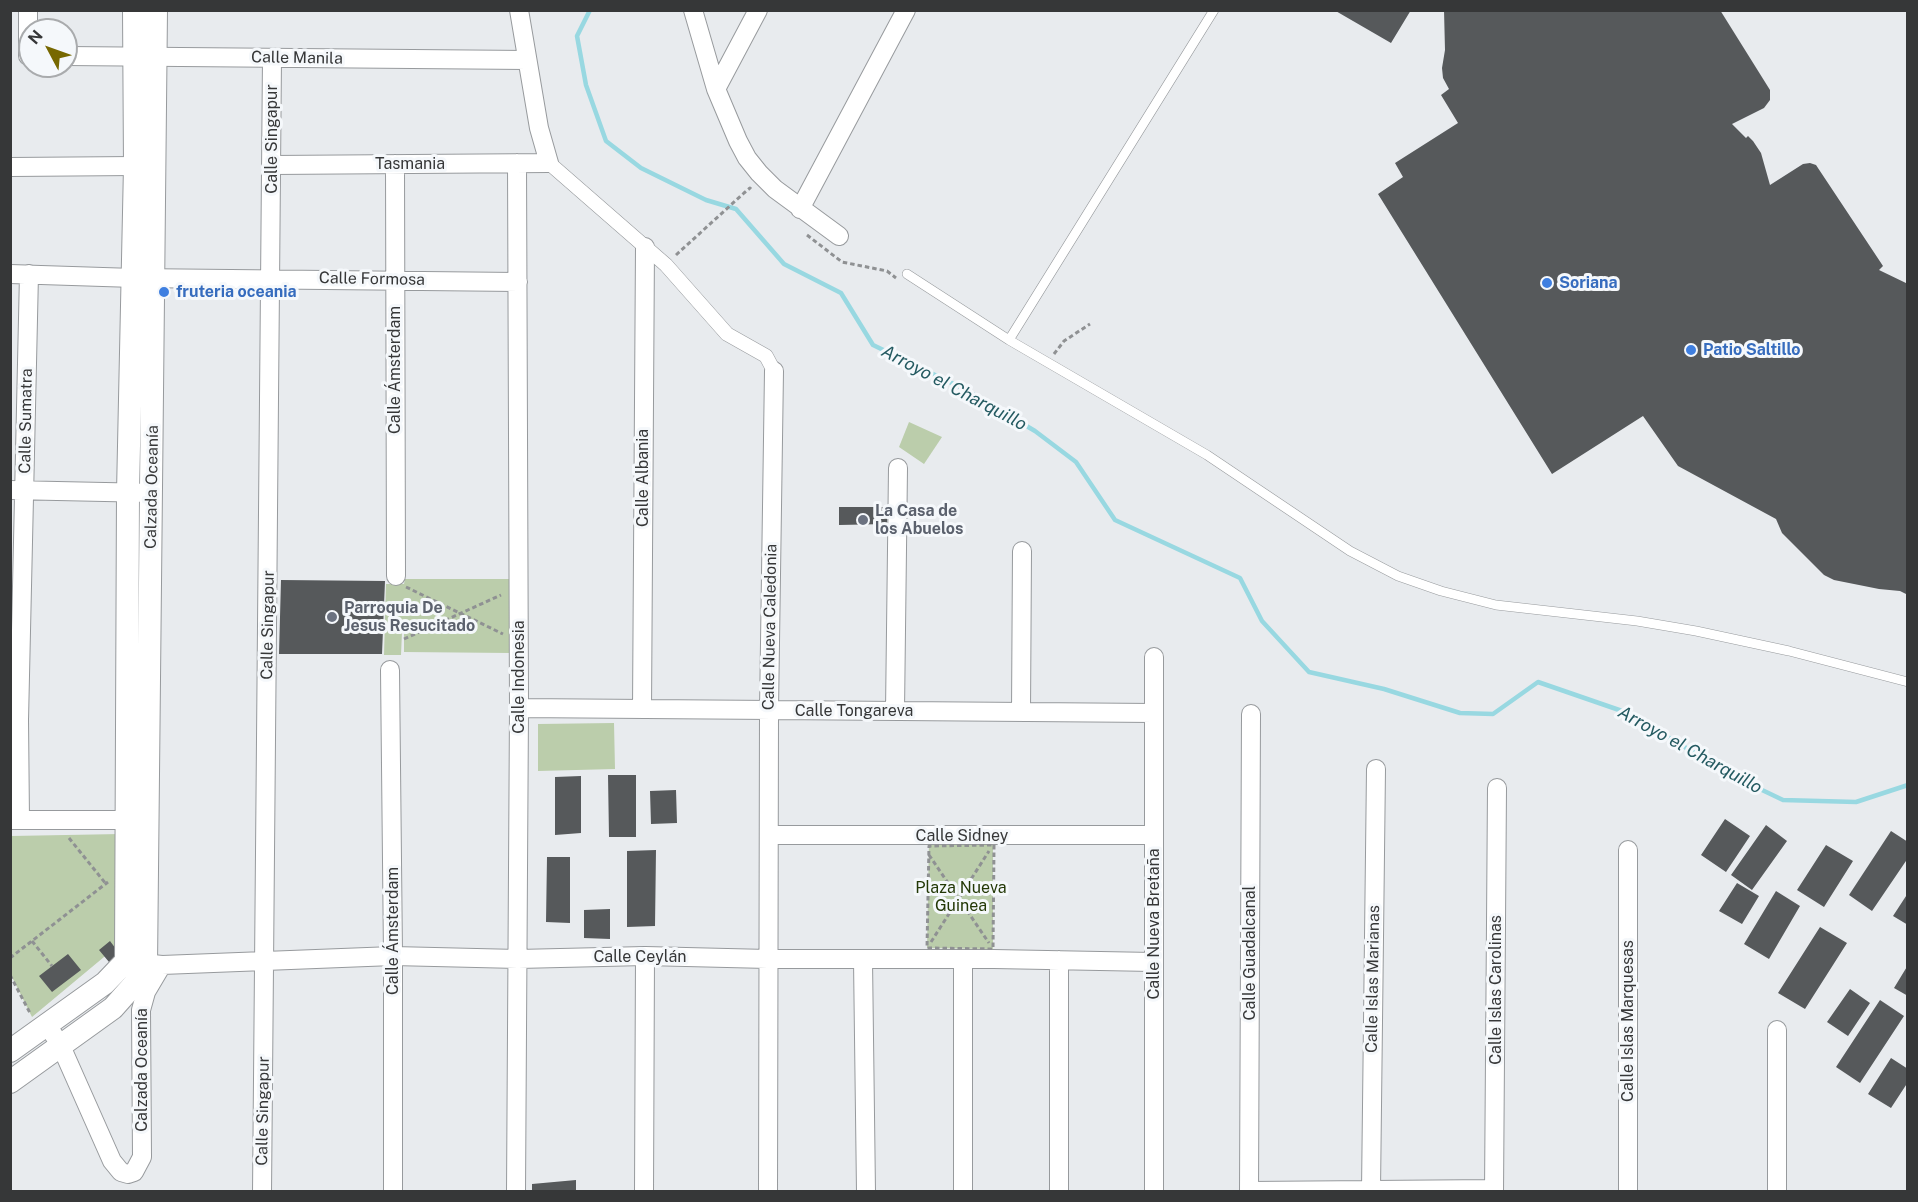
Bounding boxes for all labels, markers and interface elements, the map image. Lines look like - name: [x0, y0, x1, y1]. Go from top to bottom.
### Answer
- north arrow: [18, 18, 78, 78]
- text: N: [24, 26, 47, 48]
- street label: Calle Manila: [251, 48, 343, 68]
- street label: Calle Singapur: [262, 84, 282, 194]
- street label: Tasmania: [375, 154, 445, 174]
- street label: Calle Formosa: [319, 268, 425, 290]
- place label: Soriana: [1559, 273, 1618, 293]
- marker: Soriana: [1540, 276, 1554, 290]
- place label: fruteria oceania: [176, 282, 297, 302]
- marker: fruteria oceania: [157, 285, 171, 299]
- street label: Calle Ámsterdam: [385, 306, 405, 434]
- place label: Patio Saltillo: [1703, 340, 1800, 360]
- water label: Arroyo el Charquillo: [878, 341, 1030, 435]
- marker: Patio Saltillo: [1684, 343, 1698, 357]
- street label: Calle Sumatra: [15, 368, 37, 474]
- street label: Calzada Oceanía: [141, 425, 163, 549]
- street label: Calle Albania: [633, 429, 653, 527]
- place label: La Casa de los Abuelos: [875, 501, 963, 539]
- marker: La Casa de los Abuelos: [856, 513, 870, 527]
- street label: Calle Nueva Caledonia: [759, 544, 781, 710]
- street label: Calle Singapur: [257, 570, 279, 680]
- place label: Parroquia De Jesus Resucitado: [344, 598, 475, 636]
- marker: Parroquia De Jesus Resucitado: [325, 610, 339, 624]
- street label: Calle Indonesia: [509, 620, 529, 734]
- street label: Calle Tongareva: [795, 701, 913, 721]
- water label: Arroyo el Charquillo: [1614, 701, 1766, 799]
- street label: Calle Sidney: [916, 826, 1008, 846]
- street label: Calle Nueva Bretaña: [1144, 848, 1164, 1000]
- street label: Calle Ámsterdam: [383, 867, 403, 995]
- park label: Plaza Nueva Guinea: [915, 878, 1007, 916]
- street label: Calle Guadalcanal: [1240, 886, 1260, 1020]
- street label: Calle Islas Marianas: [1362, 905, 1384, 1053]
- street label: Calle Islas Carolinas: [1486, 915, 1506, 1065]
- street label: Calle Islas Marquesas: [1618, 940, 1638, 1102]
- street label: Calle Ceylán: [593, 947, 687, 967]
- street label: Calzada Oceanía: [132, 1008, 152, 1132]
- street label: Calle Singapur: [252, 1056, 274, 1166]

